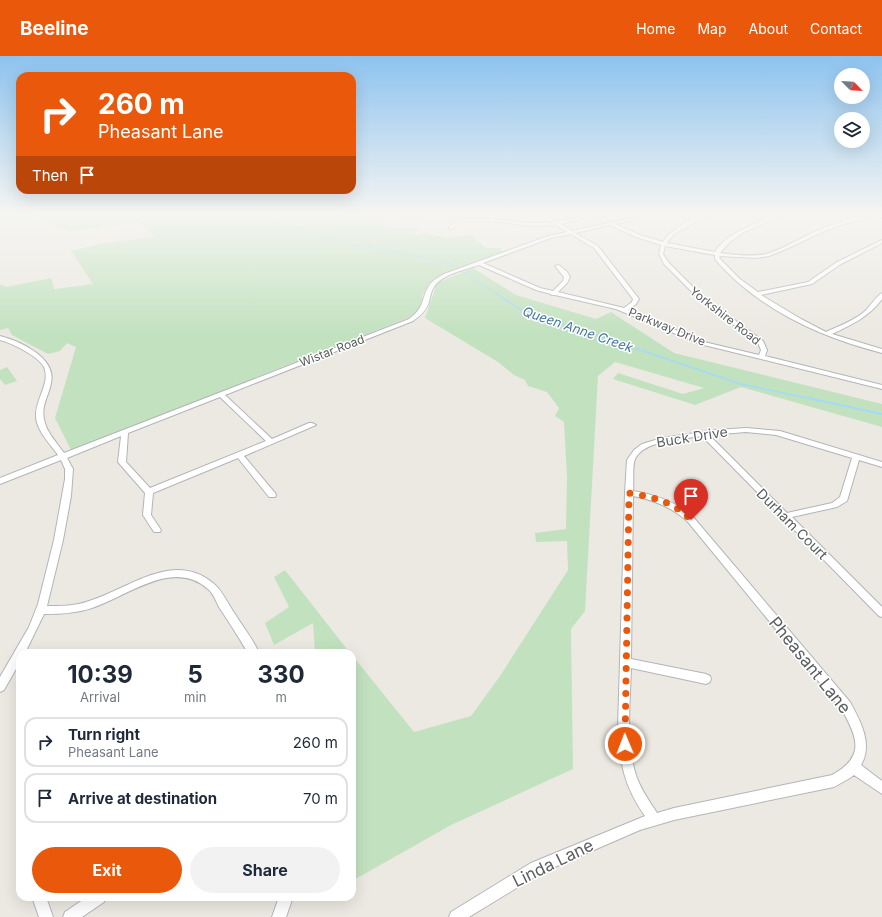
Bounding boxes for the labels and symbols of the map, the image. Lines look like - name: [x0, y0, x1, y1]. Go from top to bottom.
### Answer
- north arrow: [834, 68, 870, 104]
- street label: Yorkshire Road: [687, 283, 764, 348]
- water label: Queen Anne Creek: [521, 303, 636, 356]
- street label: Parkway Drive: [626, 304, 708, 349]
- street label: Wistar Road: [297, 331, 367, 370]
- street label: Buck Drive: [655, 422, 729, 451]
- pin: [674, 479, 708, 520]
- street label: Durham Court: [753, 485, 832, 563]
- street label: Pheasant Lane: [765, 613, 855, 717]
- position arrow: [604, 723, 646, 765]
- street label: Linda Lane: [509, 835, 597, 891]

